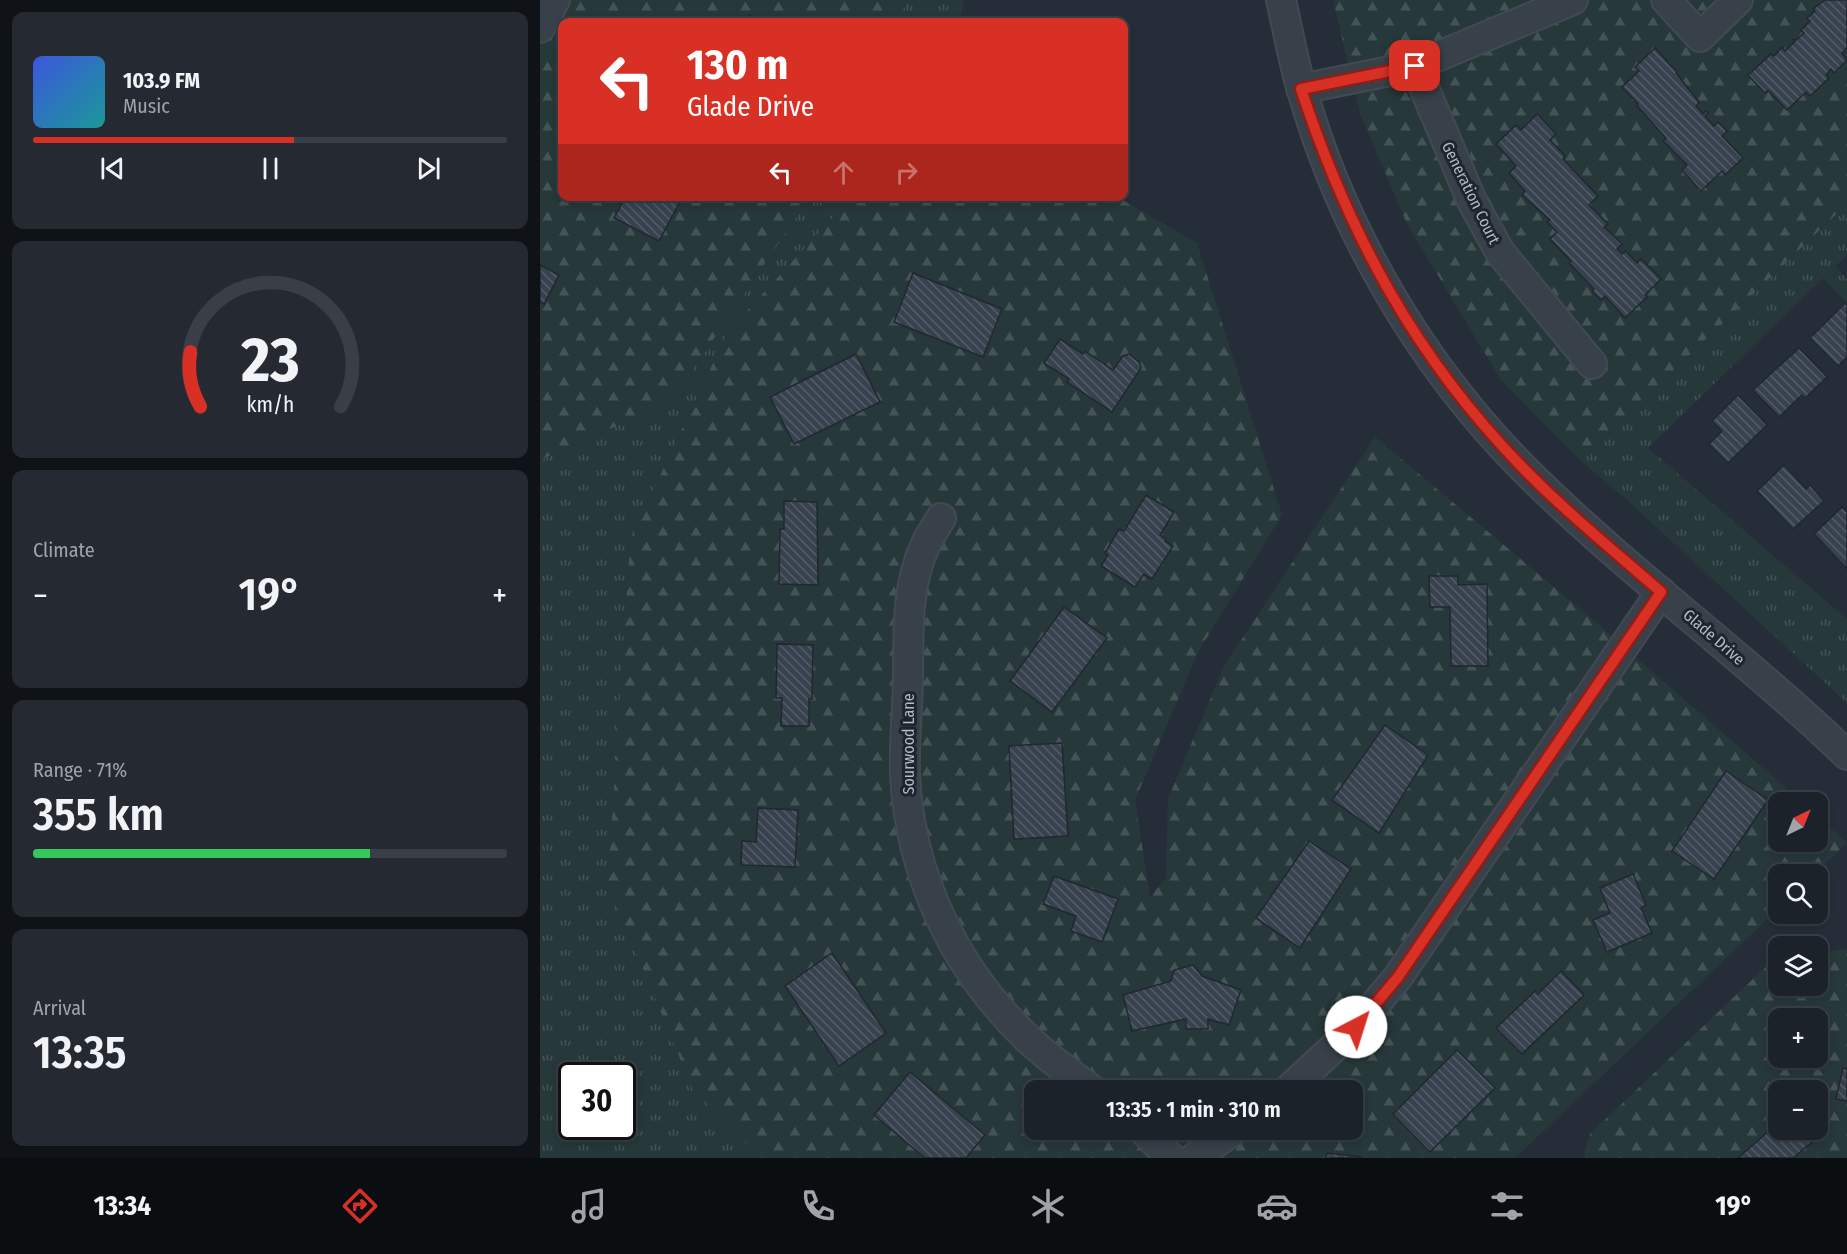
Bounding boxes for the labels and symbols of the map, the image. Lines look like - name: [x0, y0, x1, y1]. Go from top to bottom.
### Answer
- pin: [1389, 40, 1440, 91]
- street label: Generation Court: [1438, 139, 1504, 248]
- street label: Glade Drive: [1679, 605, 1749, 669]
- street label: Sourwood Lane: [899, 693, 918, 795]
- north arrow: [1768, 792, 1828, 852]
- position arrow: [1324, 995, 1388, 1059]
- speed limit sign: 30: [558, 1062, 636, 1140]

